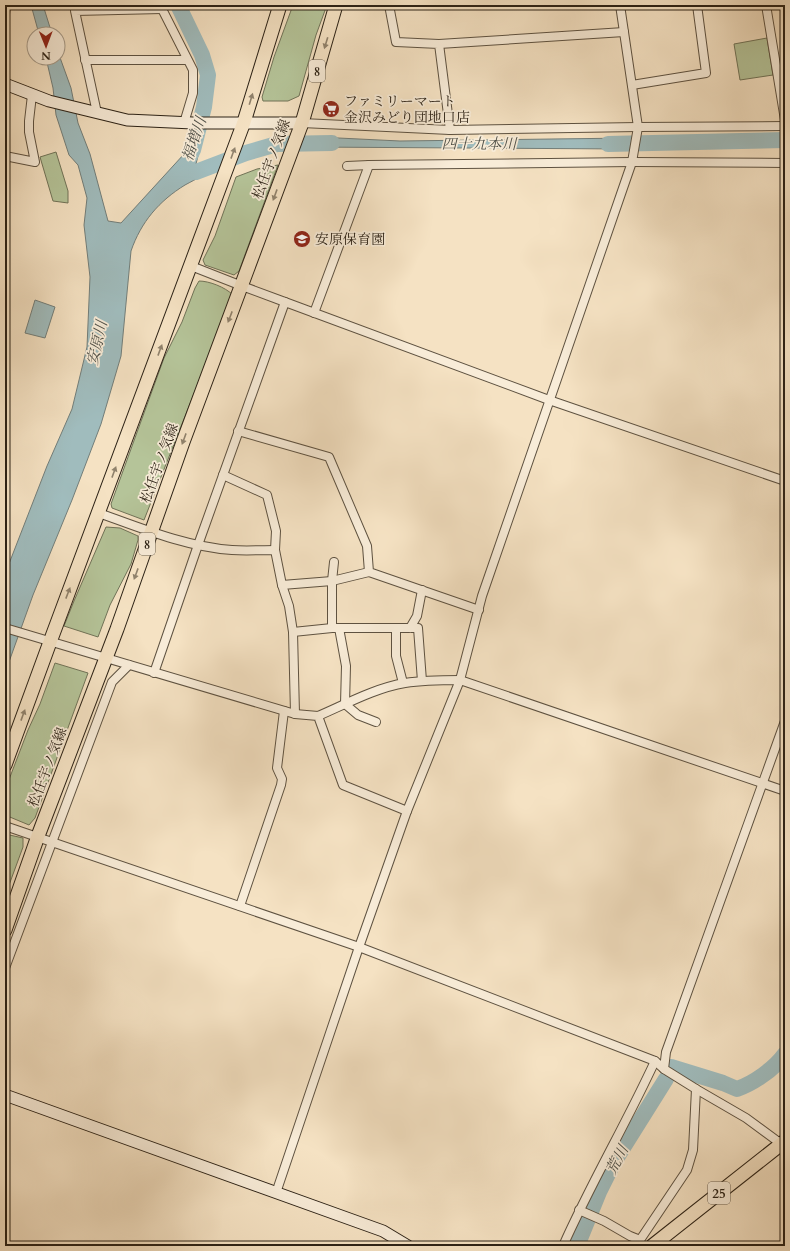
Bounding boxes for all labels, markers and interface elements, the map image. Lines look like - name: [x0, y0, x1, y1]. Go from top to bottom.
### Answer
- north arrow: [26, 26, 66, 66]
- one-way arrow: [323, 37, 329, 49]
- text: N: [41, 48, 51, 63]
- road number: 8: [309, 60, 325, 82]
- place label: ファミリーマート 金沢みどり団地口店: [344, 92, 470, 127]
- one-way arrow: [249, 93, 255, 105]
- supermarket icon: ファミリーマート 金沢みどり団地口店: [321, 99, 341, 119]
- water label: 福増川: [177, 113, 211, 164]
- street label: 松任宇ノ気線: [248, 116, 295, 202]
- water label: 四十九本川: [441, 134, 518, 154]
- one-way arrow: [231, 146, 237, 158]
- one-way arrow: [272, 190, 278, 202]
- school or university icon: 安原保育園: [292, 229, 312, 249]
- place label: 安原保育園: [315, 230, 385, 249]
- one-way arrow: [226, 312, 232, 324]
- water label: 安原川: [82, 317, 112, 367]
- one-way arrow: [157, 344, 163, 356]
- street label: 松任宇ノ気線: [136, 420, 183, 506]
- one-way arrow: [181, 433, 187, 445]
- one-way arrow: [112, 465, 118, 477]
- road number: 8: [139, 533, 155, 555]
- one-way arrow: [133, 569, 139, 581]
- one-way arrow: [66, 587, 72, 599]
- one-way arrow: [21, 709, 27, 721]
- street label: 松任宇ノ気線: [24, 725, 71, 810]
- water label: 荒川: [601, 1140, 634, 1178]
- road number: 25: [708, 1182, 730, 1204]

